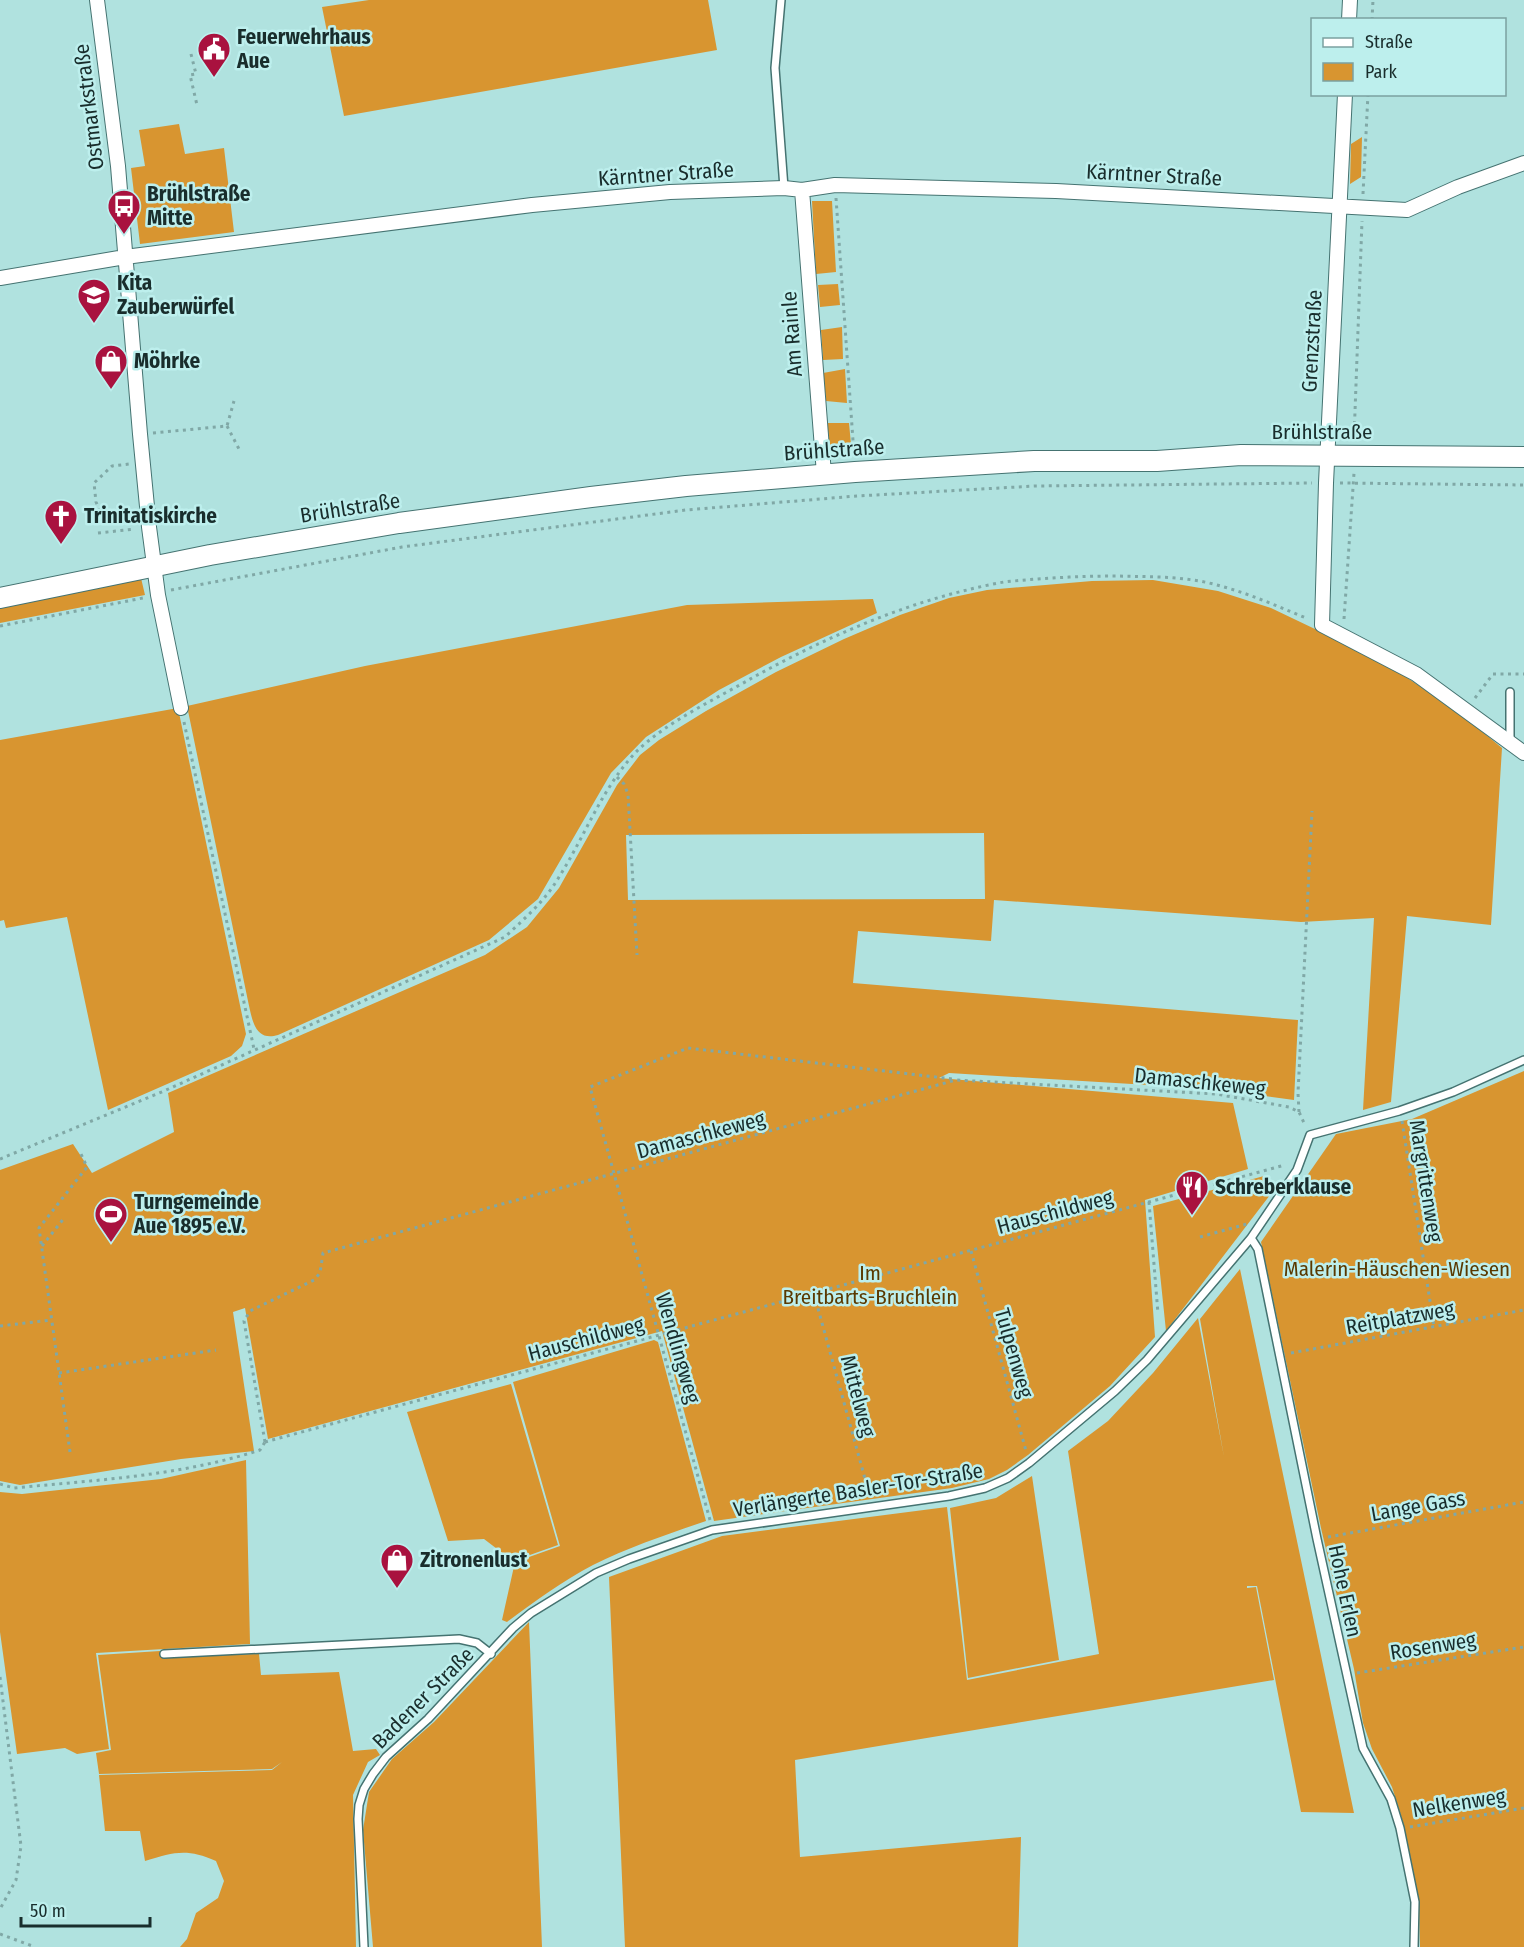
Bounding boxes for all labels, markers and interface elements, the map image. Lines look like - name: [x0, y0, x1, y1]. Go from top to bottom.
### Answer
- legend: [1311, 18, 1506, 96]
- place label: Feuerwehrhaus Aue: [236, 24, 371, 74]
- public building icon: Feuerwehrhaus Aue: [196, 31, 232, 78]
- text: Straße: [1365, 31, 1413, 53]
- street label: Ostmarkstraße: [68, 42, 110, 172]
- text: Park: [1365, 61, 1398, 83]
- street label: Kärntner Straße: [597, 156, 735, 192]
- street label: Kärntner Straße: [1085, 158, 1223, 192]
- place label: Brühlstraße Mitte: [147, 181, 251, 231]
- bus stop icon: Brühlstraße Mitte: [106, 188, 142, 235]
- place label: Kita Zauberwürfel: [117, 270, 235, 320]
- school or university icon: Kita Zauberwürfel: [76, 277, 112, 324]
- street label: Grenzstraße: [1296, 289, 1328, 393]
- street label: Am Rainle: [776, 290, 808, 378]
- shop icon: Möhrke: [93, 343, 129, 390]
- place label: Möhrke: [134, 348, 200, 374]
- street label: Brühlstraße: [1272, 419, 1372, 445]
- street label: Brühlstraße: [783, 434, 885, 466]
- street label: Brühlstraße: [298, 487, 402, 529]
- church icon: Trinitatiskirche: [43, 498, 79, 545]
- place label: Trinitatiskirche: [84, 503, 217, 529]
- street label: Damaschkeweg: [1133, 1062, 1267, 1102]
- street label: Damaschkeweg: [634, 1105, 768, 1165]
- street label: Margrittenweg: [1403, 1118, 1449, 1244]
- restaurant icon: Schreberklause: [1174, 1169, 1210, 1216]
- place label: Schreberklause: [1215, 1174, 1351, 1200]
- street label: Hauschildweg: [994, 1184, 1116, 1240]
- place label: Turngemeinde Aue 1895 e.V.: [133, 1189, 259, 1239]
- sports icon: Turngemeinde Aue 1895 e.V.: [93, 1196, 129, 1243]
- park label: Malerin-Häuschen-Wiesen: [1284, 1256, 1510, 1282]
- park label: Im Breitbarts-Bruchlein: [783, 1260, 957, 1310]
- street label: Wendlingweg: [650, 1290, 706, 1406]
- street label: Reitplatzweg: [1344, 1296, 1456, 1340]
- street label: Tulpenweg: [989, 1305, 1039, 1401]
- street label: Hauschildweg: [525, 1311, 647, 1367]
- street label: Mittelweg: [835, 1352, 881, 1440]
- street label: Verlängerte Basler-Tor-Straße: [731, 1457, 985, 1523]
- street label: Lange Gass: [1369, 1485, 1467, 1527]
- shop icon: Zitronenlust: [379, 1542, 415, 1589]
- street label: Hohe Erlen: [1323, 1542, 1367, 1640]
- place label: Zitronenlust: [420, 1547, 528, 1573]
- street label: Rosenweg: [1388, 1626, 1478, 1666]
- street label: Badener Straße: [367, 1642, 479, 1754]
- street label: Nelkenweg: [1411, 1783, 1507, 1823]
- scale bar: [21, 1890, 150, 1928]
- text: 50 m: [30, 1900, 66, 1922]

